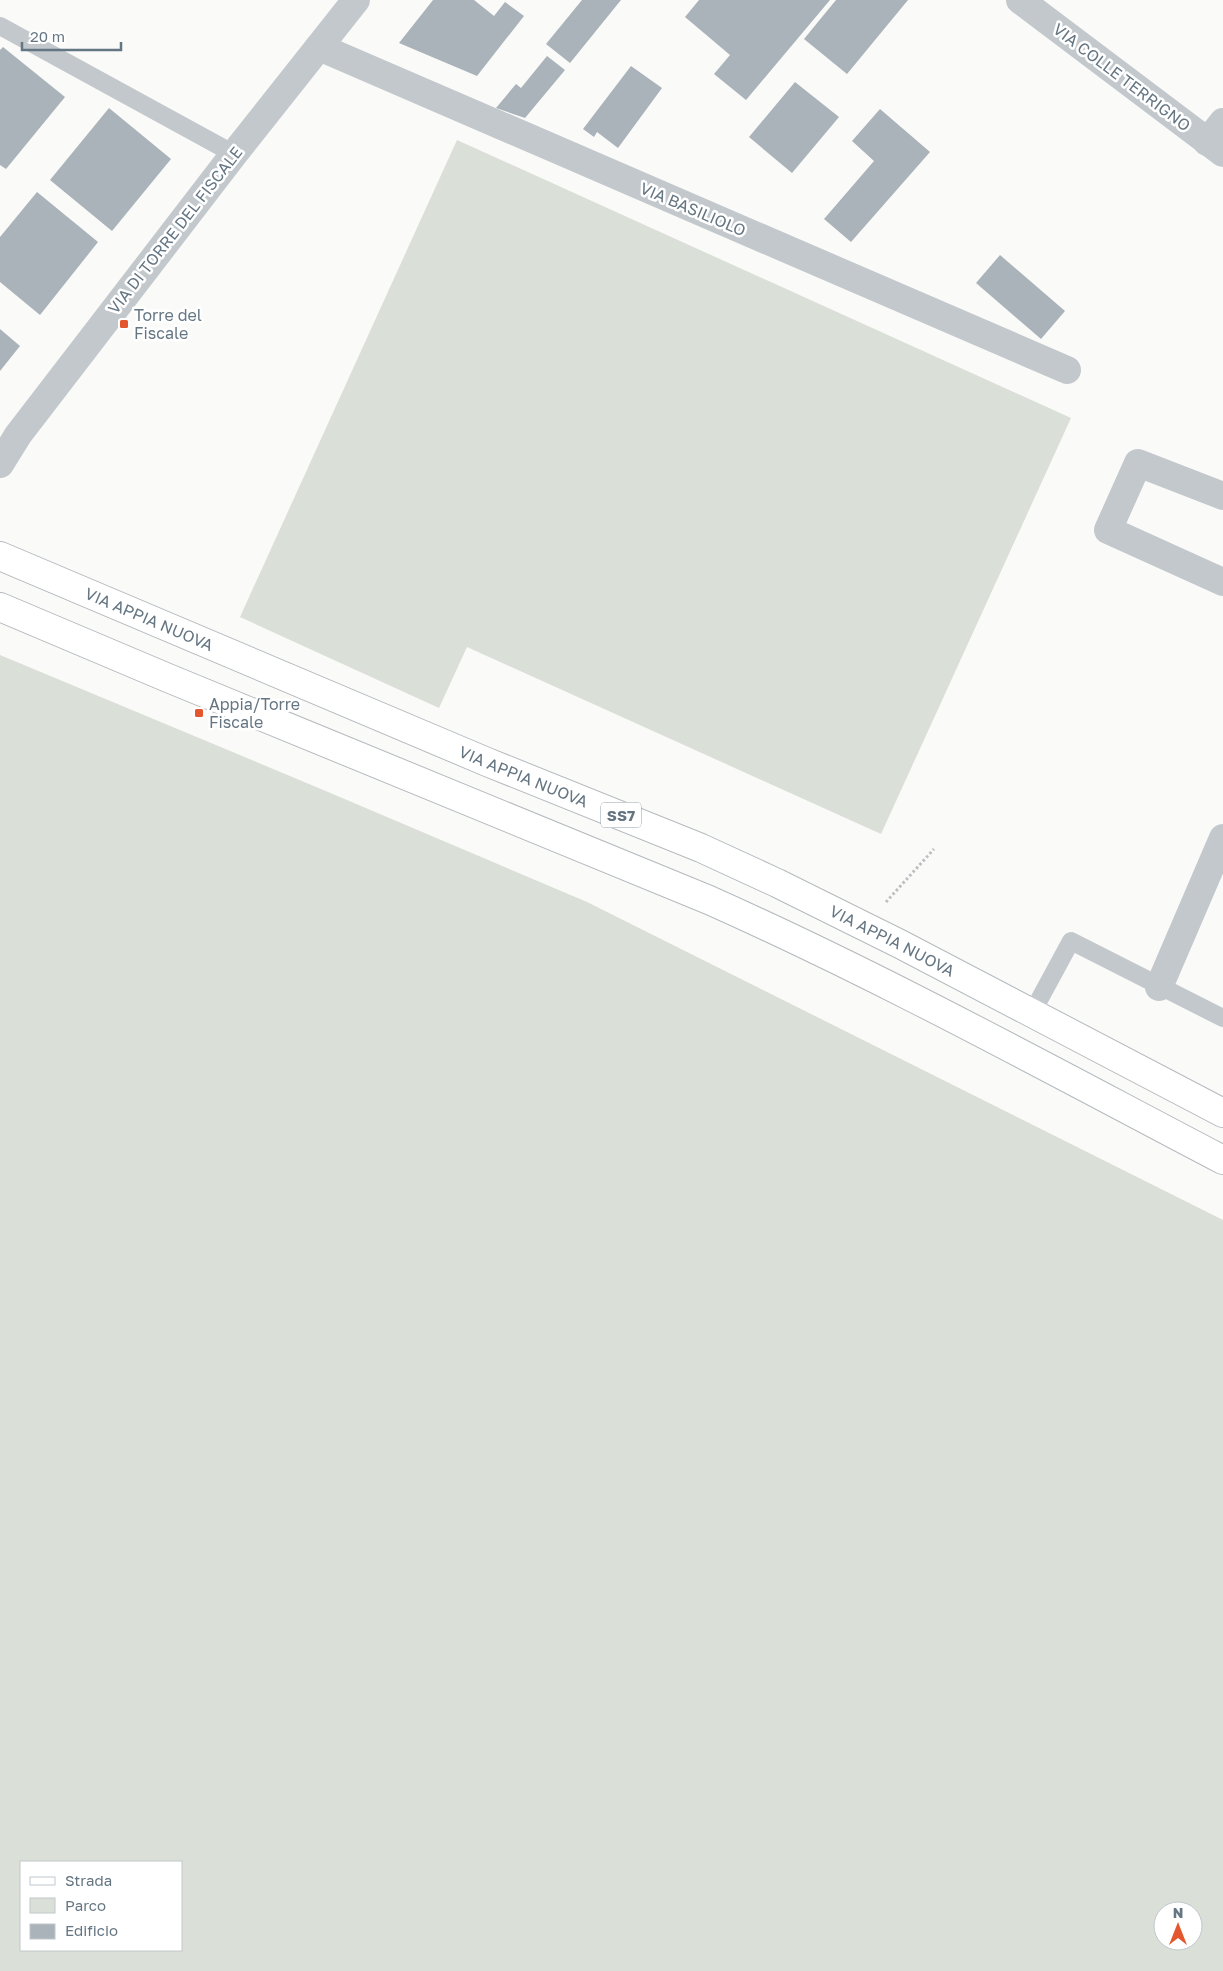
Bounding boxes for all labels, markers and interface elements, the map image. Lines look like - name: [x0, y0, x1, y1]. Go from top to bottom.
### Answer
- street label: VIA COLLE TERRIGNO: [1049, 19, 1195, 135]
- scale bar: [22, 20, 121, 52]
- text: 20 m: [30, 27, 65, 45]
- street label: VIA DI TORRE DEL FISCALE: [103, 142, 247, 318]
- street label: VIA BASILIOLO: [637, 178, 749, 240]
- place label: Torre del Fiscale: [134, 305, 202, 343]
- marker: Torre del Fiscale: [118, 318, 130, 330]
- street label: VIA APPIA NUOVA: [82, 583, 217, 655]
- place label: Appia/Torre Fiscale: [209, 694, 300, 732]
- marker: Appia/Torre Fiscale: [193, 707, 205, 719]
- street label: VIA APPIA NUOVA: [456, 741, 591, 812]
- road number: SS7: [601, 802, 641, 828]
- street label: VIA APPIA NUOVA: [827, 901, 958, 981]
- legend: [20, 1861, 182, 1951]
- text: Strada: [65, 1871, 112, 1889]
- text: Parco: [65, 1896, 106, 1914]
- north arrow: [1153, 1901, 1203, 1951]
- text: N: [1173, 1904, 1183, 1921]
- text: Edificio: [65, 1921, 118, 1939]

